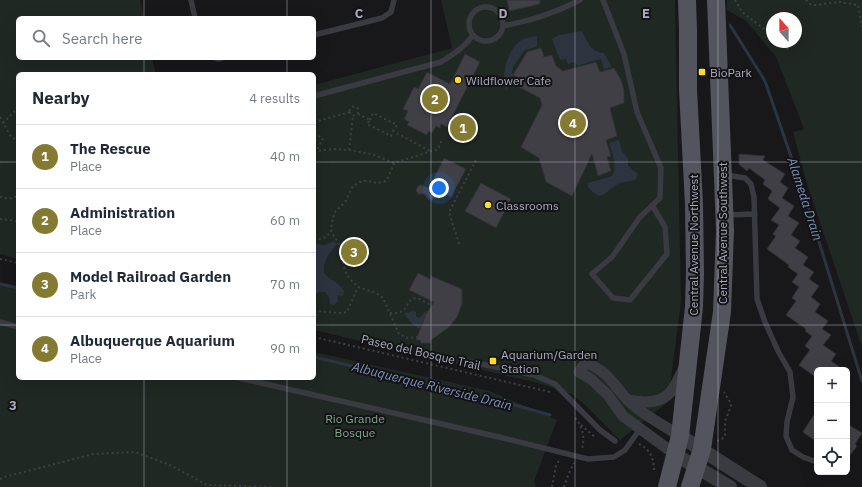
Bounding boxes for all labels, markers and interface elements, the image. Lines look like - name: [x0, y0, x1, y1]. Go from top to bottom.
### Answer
- text: C: [355, 5, 364, 22]
- text: D: [498, 5, 508, 22]
- text: E: [642, 5, 650, 22]
- north arrow: [766, 12, 802, 48]
- search box: [16, 16, 316, 60]
- icon: search: [30, 27, 52, 49]
- text: Search here: [62, 29, 142, 48]
- place label: BioPark: [710, 65, 753, 80]
- marker: BioPark: [697, 67, 707, 77]
- place label: Wildflower Cafe: [466, 73, 551, 88]
- marker: Wildflower Cafe: [453, 75, 463, 85]
- pin: 2: [422, 84, 448, 114]
- text: Nearby: [32, 87, 90, 109]
- text: 4 results: [249, 90, 300, 107]
- pin: 4: [560, 108, 586, 138]
- pin: 1: [450, 113, 476, 143]
- text: The Rescue: [70, 139, 151, 158]
- text: 1: [41, 148, 49, 165]
- text: 40 m: [270, 148, 300, 165]
- water label: Alameda Drain: [783, 154, 826, 243]
- text: Place: [70, 158, 102, 175]
- street label: Central Avenue Southwest: [715, 162, 730, 304]
- street label: Central Avenue Northwest: [686, 174, 701, 316]
- your location: [429, 178, 449, 198]
- place label: Classrooms: [496, 198, 559, 213]
- marker: Classrooms: [483, 200, 493, 210]
- text: Administration: [70, 203, 175, 222]
- text: 2: [41, 212, 49, 229]
- text: 60 m: [270, 212, 300, 229]
- text: Place: [70, 222, 102, 239]
- pin: 3: [341, 237, 367, 267]
- text: Model Railroad Garden: [70, 267, 231, 286]
- text: 3: [41, 276, 49, 293]
- text: 70 m: [270, 276, 300, 293]
- text: Park: [70, 286, 96, 303]
- text: Albuquerque Aquarium: [70, 331, 235, 350]
- street label: Paseo del Bosque Trail: [360, 331, 482, 373]
- text: 4: [41, 340, 49, 357]
- text: 90 m: [270, 340, 300, 357]
- place label: Aquarium/Garden Station: [501, 347, 597, 376]
- text: Place: [70, 350, 102, 367]
- marker: Aquarium/Garden Station: [488, 356, 498, 366]
- water label: Albuquerque Riverside Drain: [349, 358, 514, 414]
- map controls: [814, 367, 850, 475]
- button: +: [814, 367, 850, 403]
- text: 3: [9, 397, 17, 414]
- button: −: [814, 403, 850, 439]
- park label: Rio Grande Bosque: [325, 411, 385, 440]
- button: locate: [814, 439, 850, 475]

